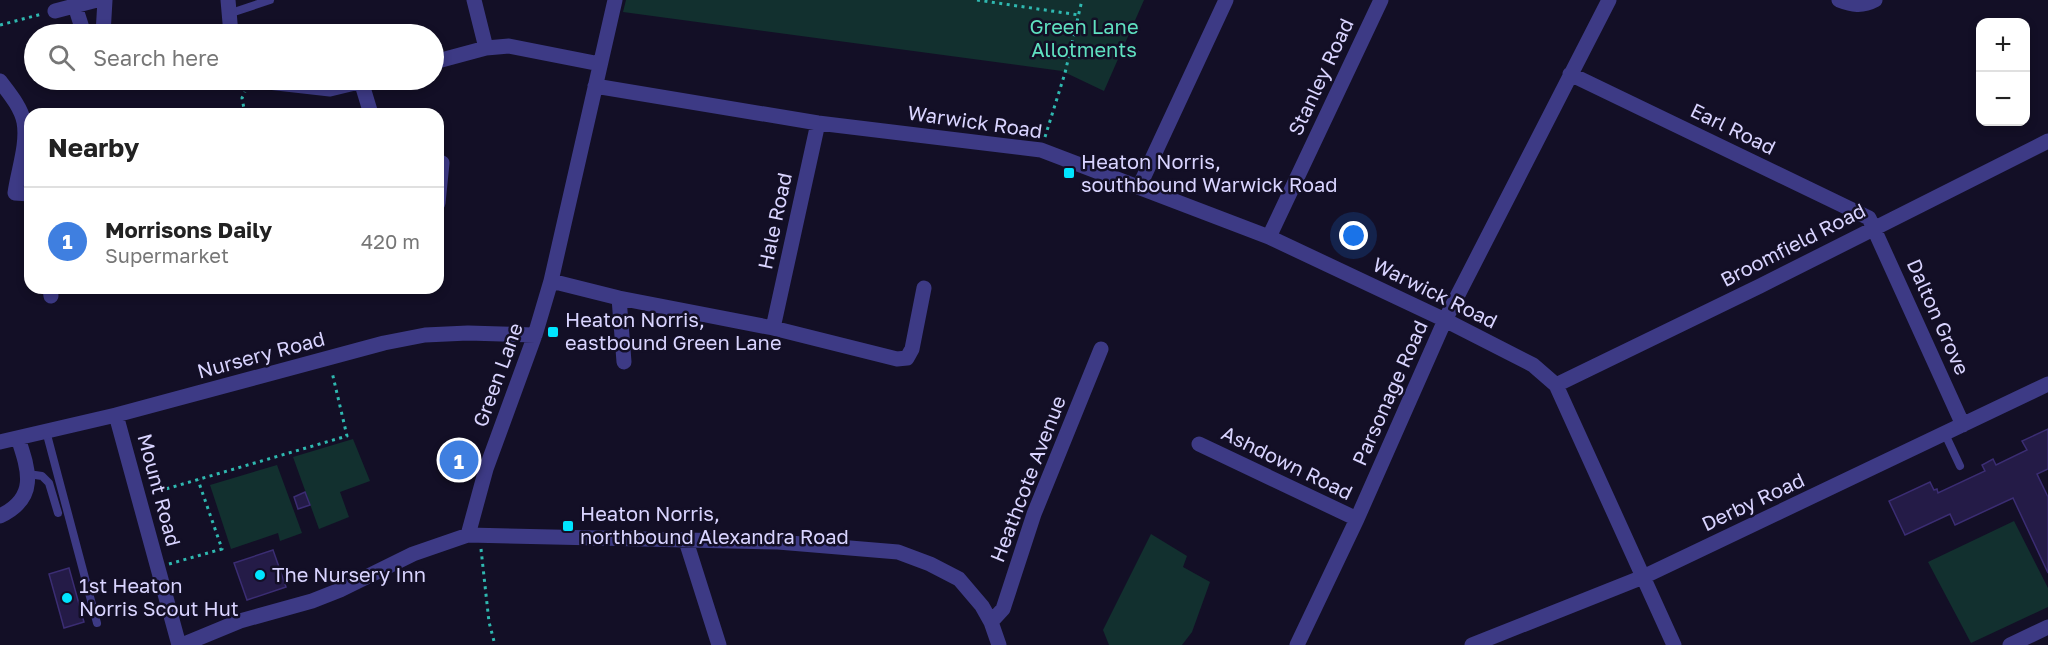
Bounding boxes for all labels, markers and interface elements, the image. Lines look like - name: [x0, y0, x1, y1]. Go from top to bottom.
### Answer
- park label: Green Lane Allotments: [1030, 14, 1139, 61]
- street label: Stanley Road: [1282, 14, 1358, 139]
- map controls: [1976, 18, 2030, 126]
- button: +: [1976, 18, 2030, 72]
- search box: [24, 24, 444, 90]
- icon: search: [45, 41, 78, 74]
- text: Search here: [93, 44, 219, 71]
- button: −: [1976, 72, 2030, 126]
- street label: Earl Road: [1687, 97, 1780, 159]
- street label: Warwick Road: [906, 100, 1044, 142]
- text: Nearby: [48, 132, 139, 163]
- place label: Heaton Norris, southbound Warwick Road: [1081, 149, 1338, 196]
- marker: Heaton Norris, southbound Warwick Road: [1062, 166, 1076, 180]
- street label: Hale Road: [752, 170, 796, 271]
- street label: Broomfield Road: [1716, 197, 1869, 291]
- text: Morrisons Daily: [105, 216, 272, 243]
- your location: [1339, 221, 1368, 250]
- text: 1: [62, 229, 73, 253]
- text: 420 m: [361, 229, 420, 253]
- text: Supermarket: [105, 243, 229, 267]
- street label: Warwick Road: [1369, 252, 1502, 333]
- street label: Dalton Grove: [1903, 255, 1975, 378]
- place label: Heaton Norris, eastbound Green Lane: [565, 307, 782, 354]
- street label: Parsonage Road: [1346, 316, 1432, 469]
- street label: Green Lane: [467, 319, 527, 430]
- marker: Heaton Norris, eastbound Green Lane: [546, 325, 560, 339]
- street label: Nursery Road: [194, 326, 327, 383]
- street label: Heathcote Avenue: [984, 392, 1070, 565]
- street label: Ashdown Road: [1218, 420, 1357, 504]
- street label: Mount Road: [133, 431, 186, 549]
- pin: 1: [440, 438, 478, 482]
- street label: Derby Road: [1697, 467, 1808, 535]
- place label: Heaton Norris, northbound Alexandra Road: [580, 501, 849, 548]
- marker: Heaton Norris, northbound Alexandra Road: [561, 519, 575, 533]
- place label: The Nursery Inn: [272, 562, 426, 586]
- marker: The Nursery Inn: [253, 568, 267, 582]
- place label: 1st Heaton Norris Scout Hut: [79, 573, 239, 620]
- marker: 1st Heaton Norris Scout Hut: [60, 591, 74, 605]

